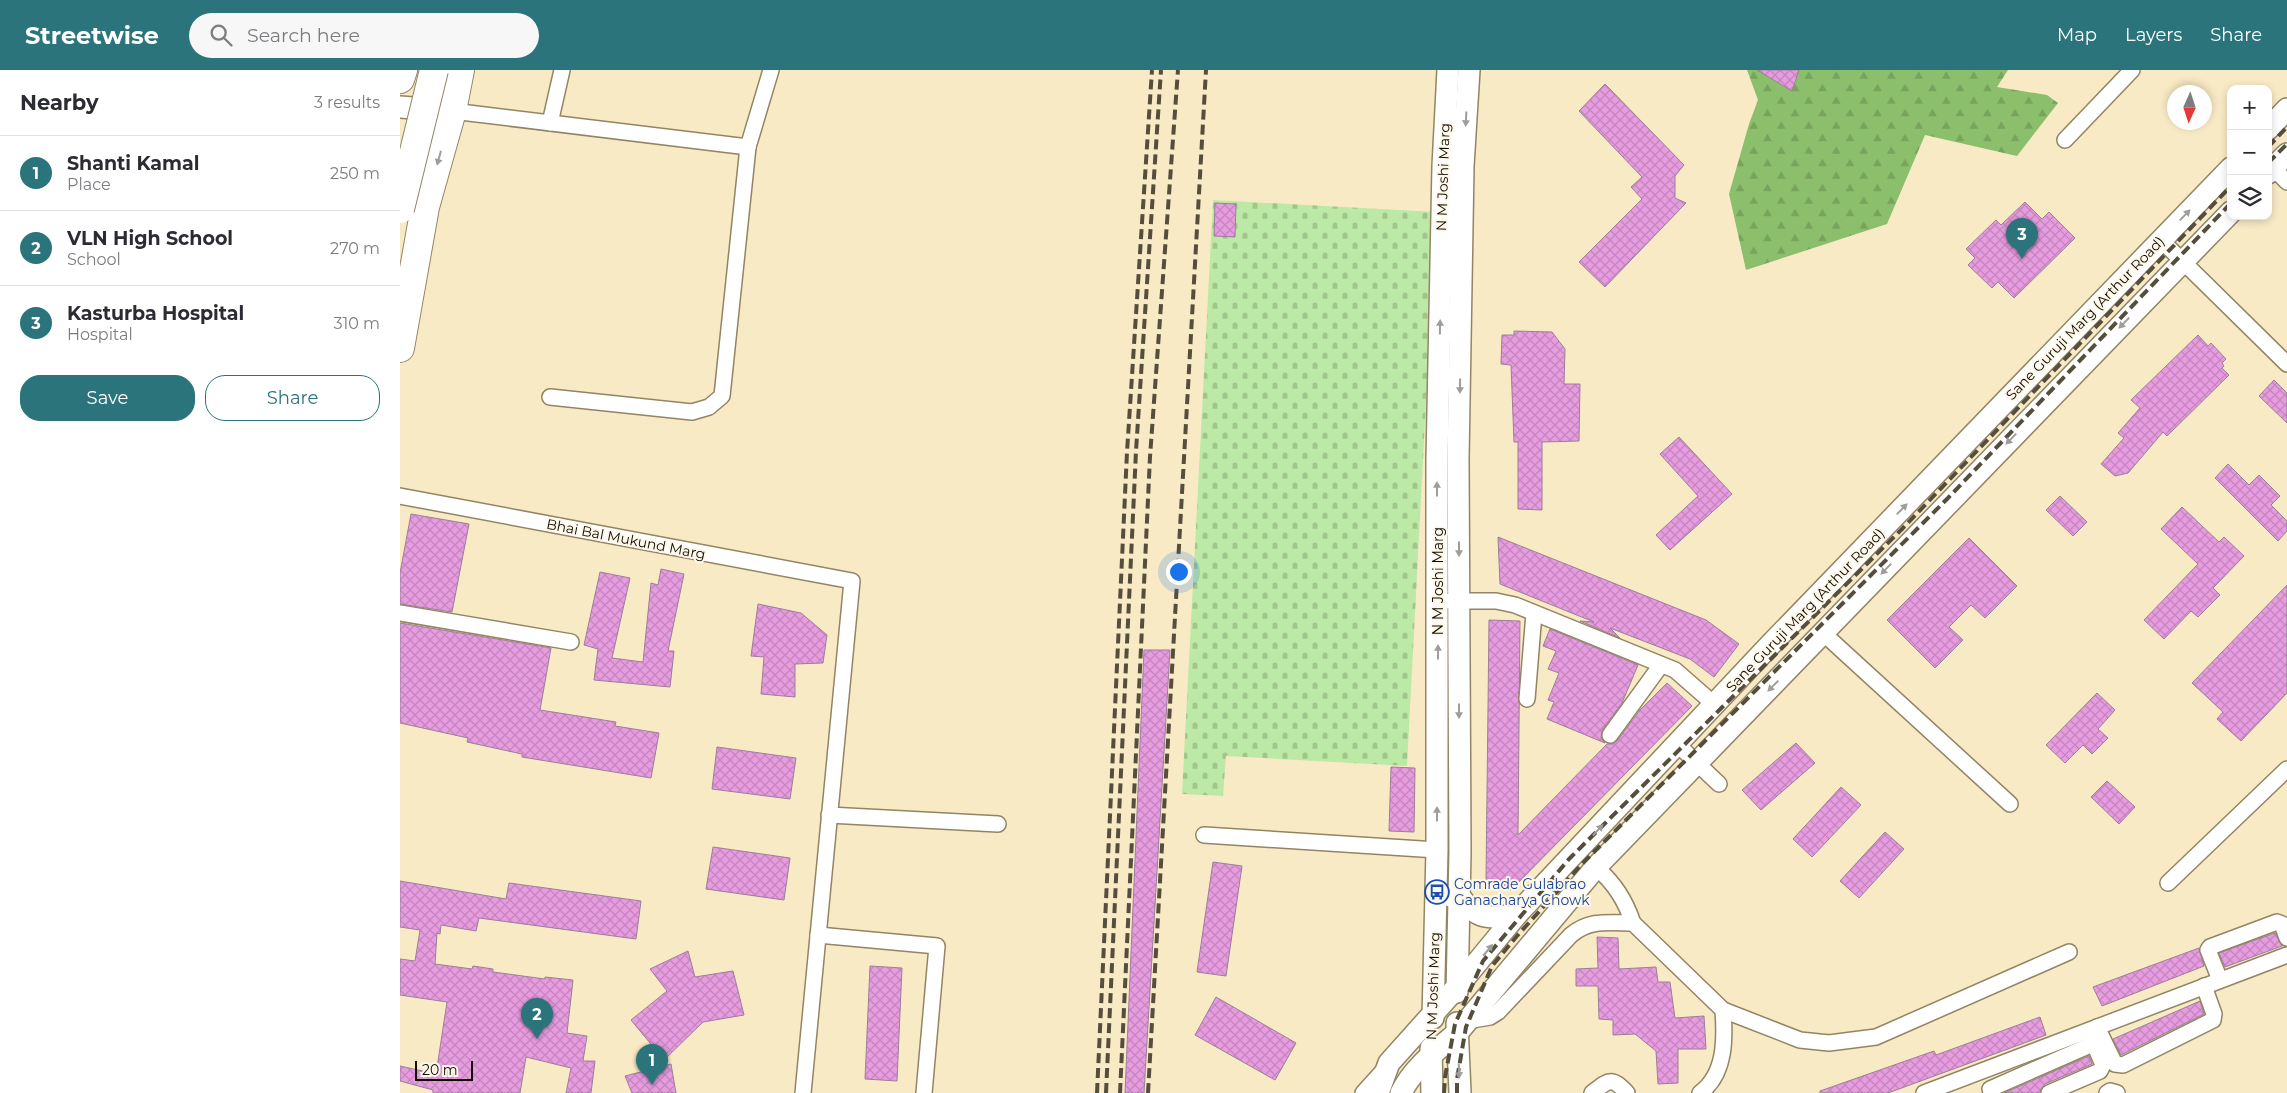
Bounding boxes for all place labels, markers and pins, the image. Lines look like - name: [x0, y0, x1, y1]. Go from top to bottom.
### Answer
- pin: 3: [2006, 218, 2038, 259]
- place label: Comrade Gulabrao Ganacharya Chowk: [1454, 875, 1590, 909]
- bus stop icon: Comrade Gulabrao Ganacharya Chowk: [1424, 879, 1450, 905]
- pin: 2: [521, 998, 553, 1039]
- pin: 1: [636, 1044, 668, 1085]

